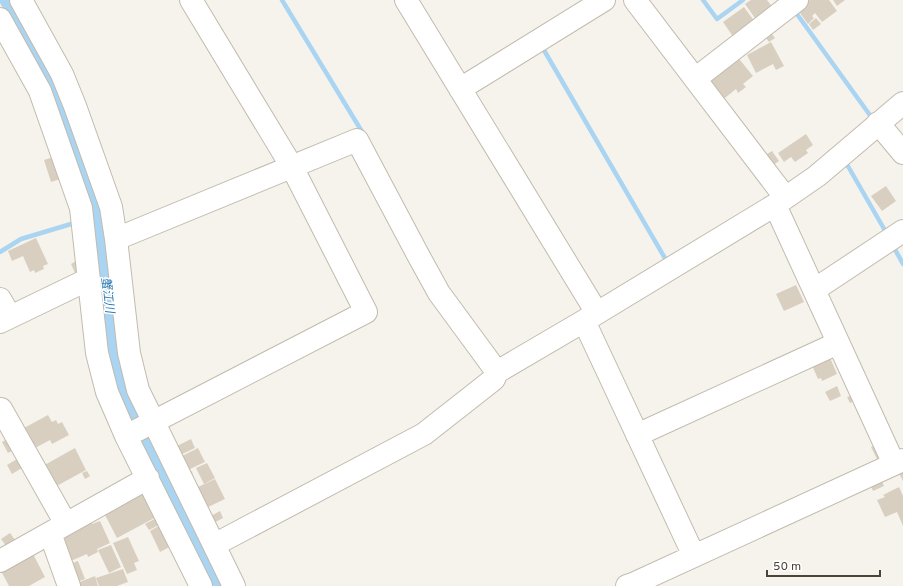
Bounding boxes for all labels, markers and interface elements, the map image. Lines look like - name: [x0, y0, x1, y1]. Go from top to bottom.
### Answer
- water label: 蟹江川: [97, 276, 117, 316]
- scale bar: [767, 552, 880, 578]
- text: 50 m: [773, 559, 801, 575]

